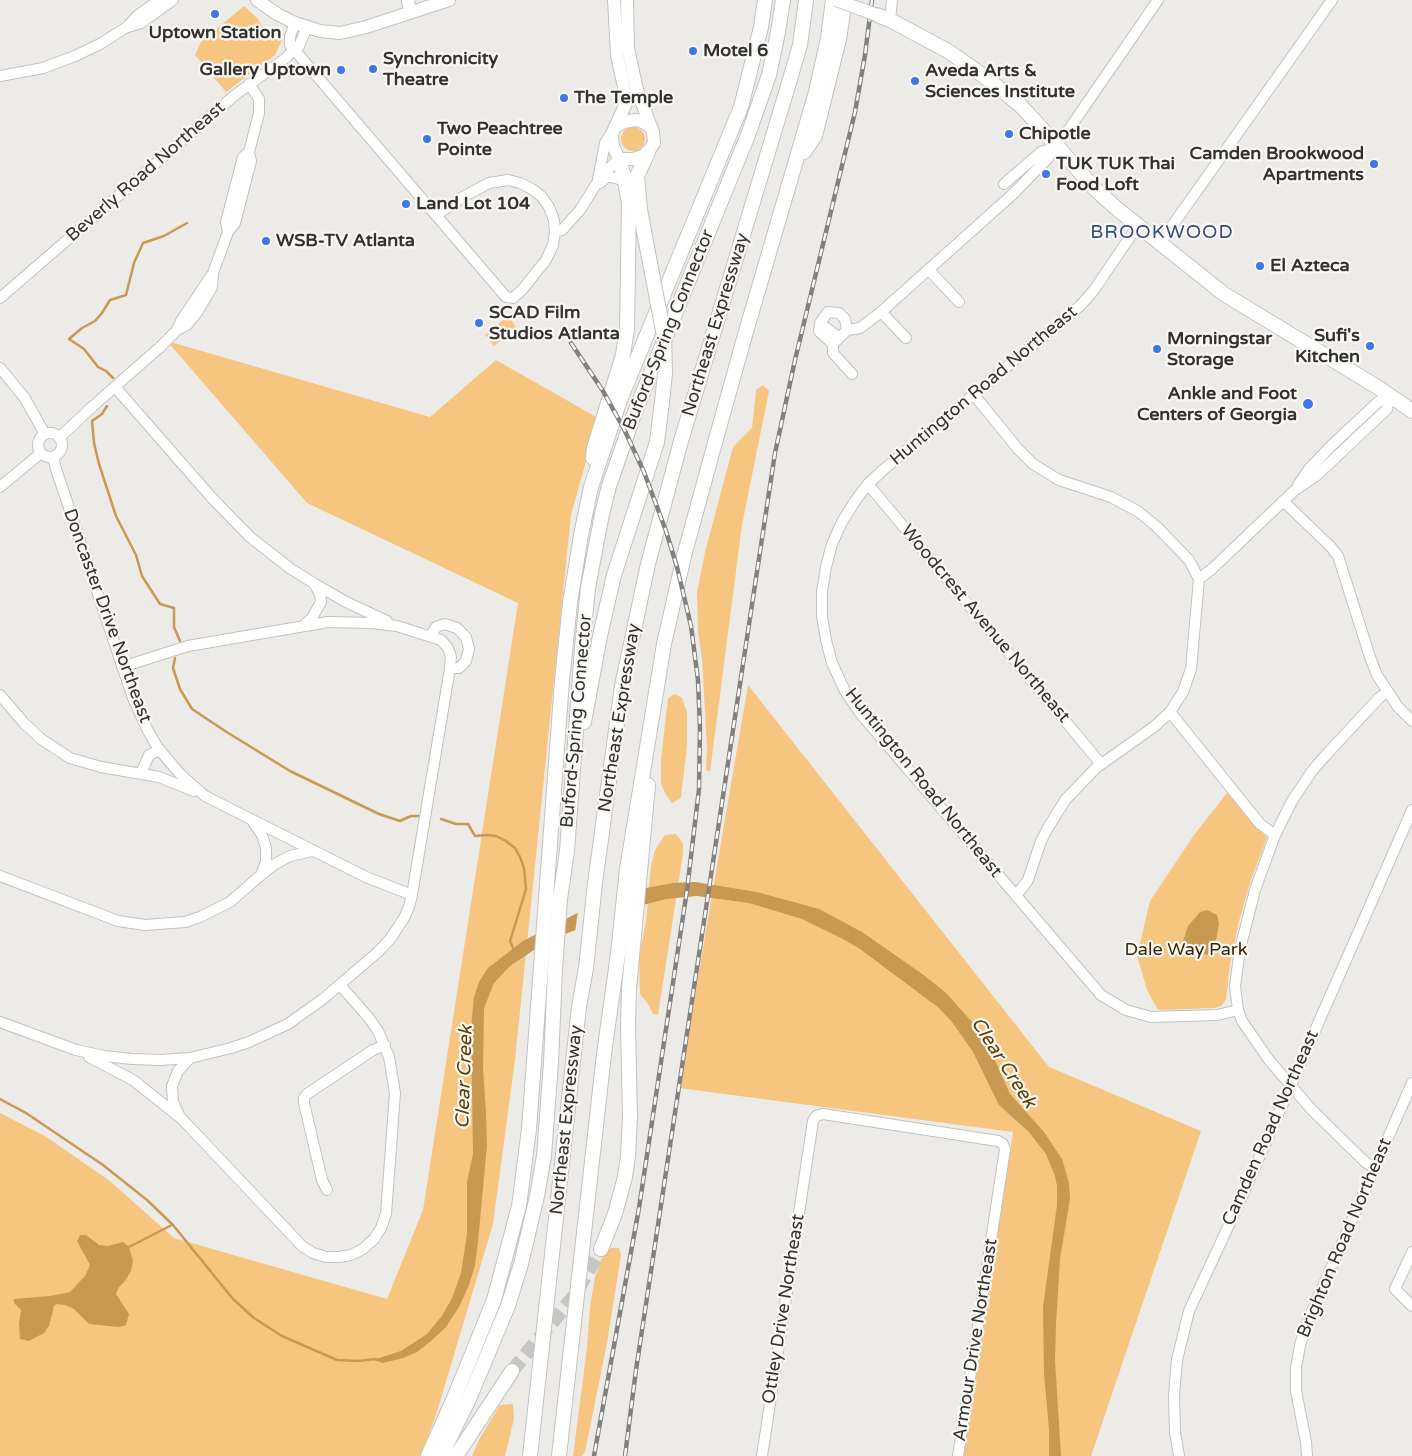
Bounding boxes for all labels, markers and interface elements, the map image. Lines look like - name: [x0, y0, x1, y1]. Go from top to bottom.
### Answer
- marker: Uptown Station: [209, 8, 221, 20]
- place label: Uptown Station: [149, 22, 281, 44]
- place label: Motel 6: [703, 40, 768, 62]
- marker: Motel 6: [687, 45, 699, 57]
- place label: Synchronicity Theatre: [383, 48, 498, 90]
- place label: Gallery Uptown: [199, 59, 331, 81]
- place label: Aveda Arts & Sciences Institute: [925, 60, 1075, 102]
- marker: Synchronicity Theatre: [367, 63, 379, 75]
- marker: Gallery Uptown: [335, 64, 347, 76]
- marker: Aveda Arts & Sciences Institute: [909, 75, 921, 87]
- place label: The Temple: [574, 87, 673, 109]
- marker: The Temple: [558, 92, 570, 104]
- street label: Beverly Road Northeast: [62, 97, 230, 247]
- place label: Two Peachtree Pointe: [437, 118, 563, 160]
- place label: Chipotle: [1019, 123, 1091, 145]
- marker: Chipotle: [1003, 128, 1015, 140]
- marker: Two Peachtree Pointe: [421, 133, 433, 145]
- place label: Camden Brookwood Apartments: [1190, 143, 1364, 186]
- place label: TUK TUK Thai Food Loft: [1056, 153, 1175, 195]
- marker: Camden Brookwood Apartments: [1368, 158, 1380, 170]
- marker: TUK TUK Thai Food Loft: [1040, 168, 1052, 180]
- place label: Land Lot 104: [416, 193, 530, 215]
- marker: Land Lot 104: [400, 198, 412, 210]
- district label: BROOKWOOD: [1089, 222, 1235, 244]
- street label: Buford-Spring Connector: [619, 226, 719, 434]
- place label: WSB-TV Atlanta: [276, 230, 415, 252]
- street label: Northeast Expressway: [678, 231, 754, 419]
- marker: WSB-TV Atlanta: [260, 235, 272, 247]
- place label: El Azteca: [1270, 255, 1350, 277]
- marker: El Azteca: [1254, 260, 1266, 272]
- street label: Huntington Road Northeast: [886, 301, 1082, 471]
- place label: SCAD Film Studios Atlanta: [489, 302, 620, 344]
- marker: SCAD Film Studios Atlanta: [473, 317, 485, 329]
- place label: Sufi's Kitchen: [1295, 325, 1360, 368]
- place label: Morningstar Storage: [1167, 328, 1272, 370]
- marker: Sufi's Kitchen: [1364, 340, 1376, 352]
- marker: Morningstar Storage: [1151, 343, 1163, 355]
- place label: Ankle and Foot Centers of Georgia: [1137, 383, 1297, 426]
- marker: Ankle and Foot Centers of Georgia: [1301, 397, 1315, 411]
- street label: Doncaster Drive Northeast: [58, 506, 156, 726]
- street label: Woodcrest Avenue Northeast: [896, 521, 1074, 727]
- street label: Buford-Spring Connector: [557, 613, 597, 829]
- street label: Northeast Expressway: [594, 622, 646, 814]
- street label: Huntington Road Northeast: [840, 684, 1006, 882]
- park label: Dale Way Park: [1124, 939, 1248, 961]
- water label: Clear Creek: [965, 1013, 1041, 1113]
- street label: Northeast Expressway: [546, 1024, 588, 1216]
- water label: Clear Creek: [452, 1025, 478, 1129]
- street label: Camden Road Northeast: [1218, 1027, 1324, 1229]
- street label: Brighton Road Northeast: [1293, 1135, 1397, 1341]
- street label: Ottley Drive Northeast: [758, 1213, 810, 1405]
- street label: Armour Drive Northeast: [949, 1237, 1003, 1443]

